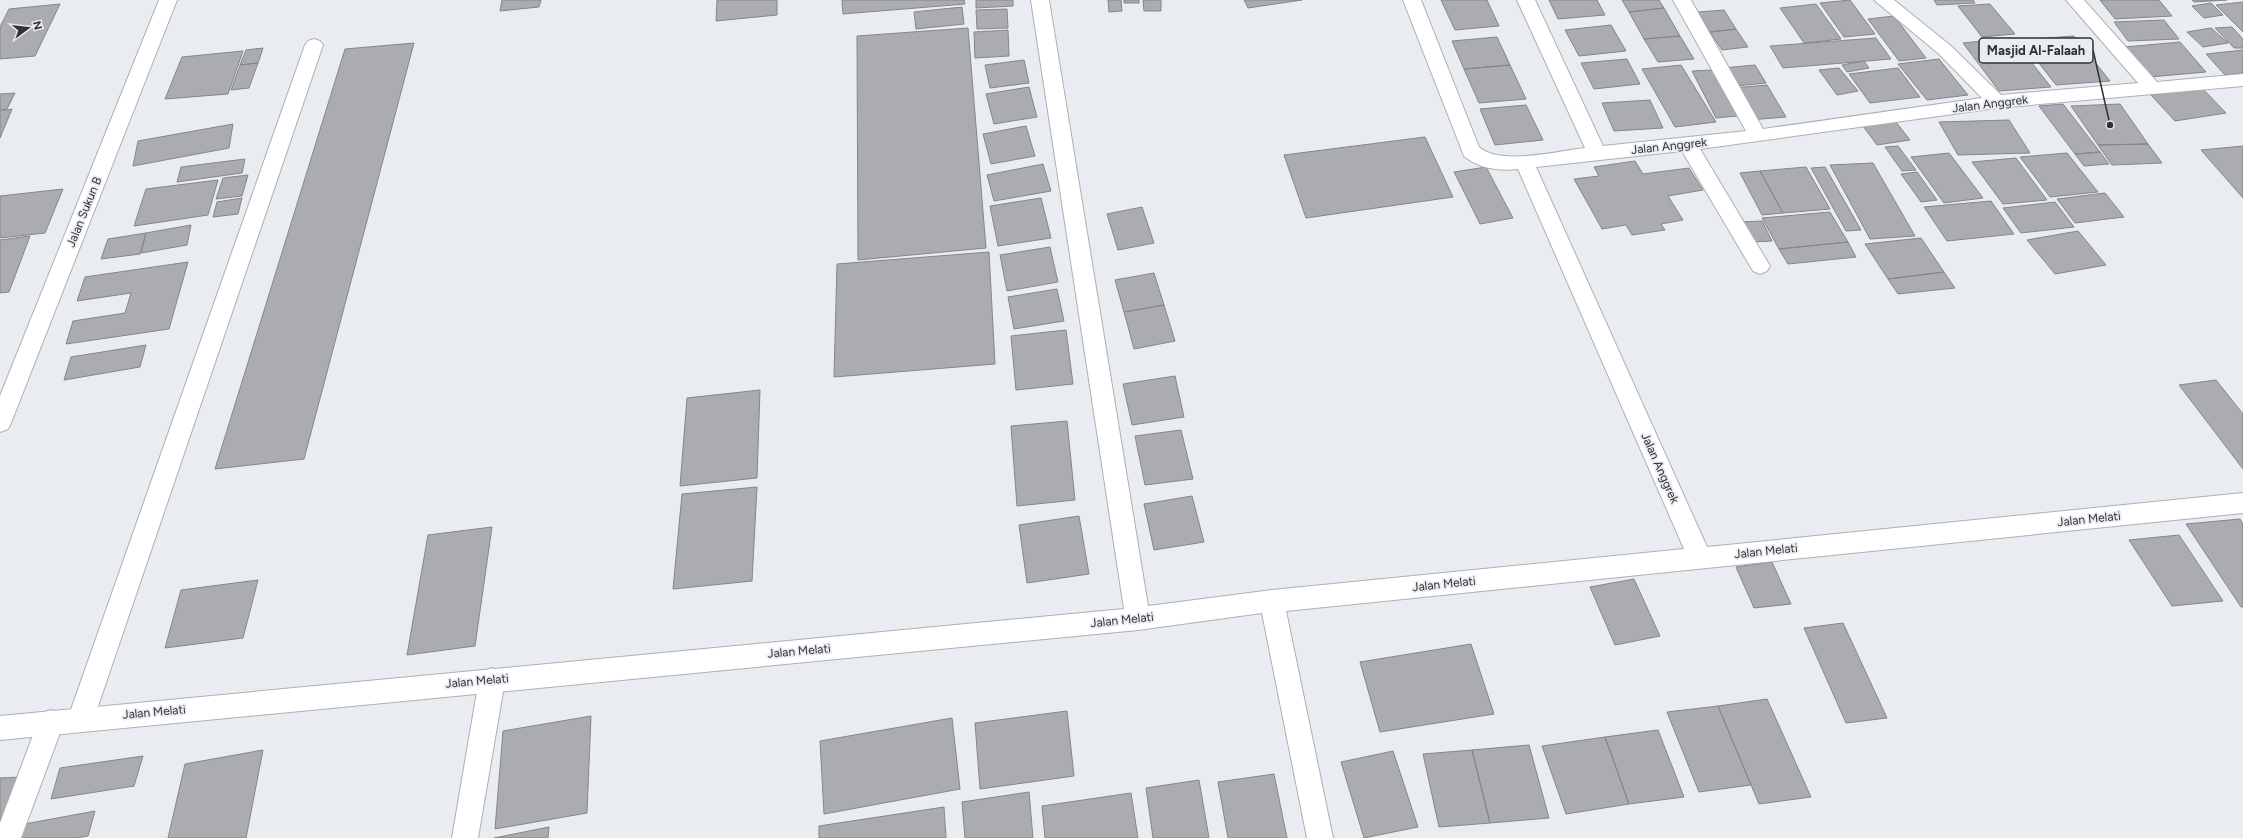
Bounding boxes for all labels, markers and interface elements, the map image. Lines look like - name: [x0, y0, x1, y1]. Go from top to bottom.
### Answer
- north arrow: [8, 8, 48, 48]
- text: N: [30, 20, 45, 31]
- callout: Masjid Al-Falaah: [1979, 38, 2093, 63]
- text: Masjid Al-Falaah: [1987, 43, 2085, 58]
- street label: Jalan Anggrek: [1951, 92, 2029, 116]
- street label: Jalan Anggrek: [1630, 135, 1708, 157]
- street label: Jalan Sukun B: [64, 175, 104, 249]
- street label: Jalan Anggrek: [1638, 430, 1682, 506]
- street label: Jalan Melati: [2057, 509, 2121, 529]
- street label: Jalan Melati: [1734, 541, 1798, 561]
- street label: Jalan Melati: [1412, 574, 1476, 594]
- street label: Jalan Melati: [1090, 610, 1154, 630]
- street label: Jalan Melati: [767, 641, 831, 661]
- street label: Jalan Melati: [445, 671, 509, 691]
- street label: Jalan Melati: [122, 702, 186, 722]

